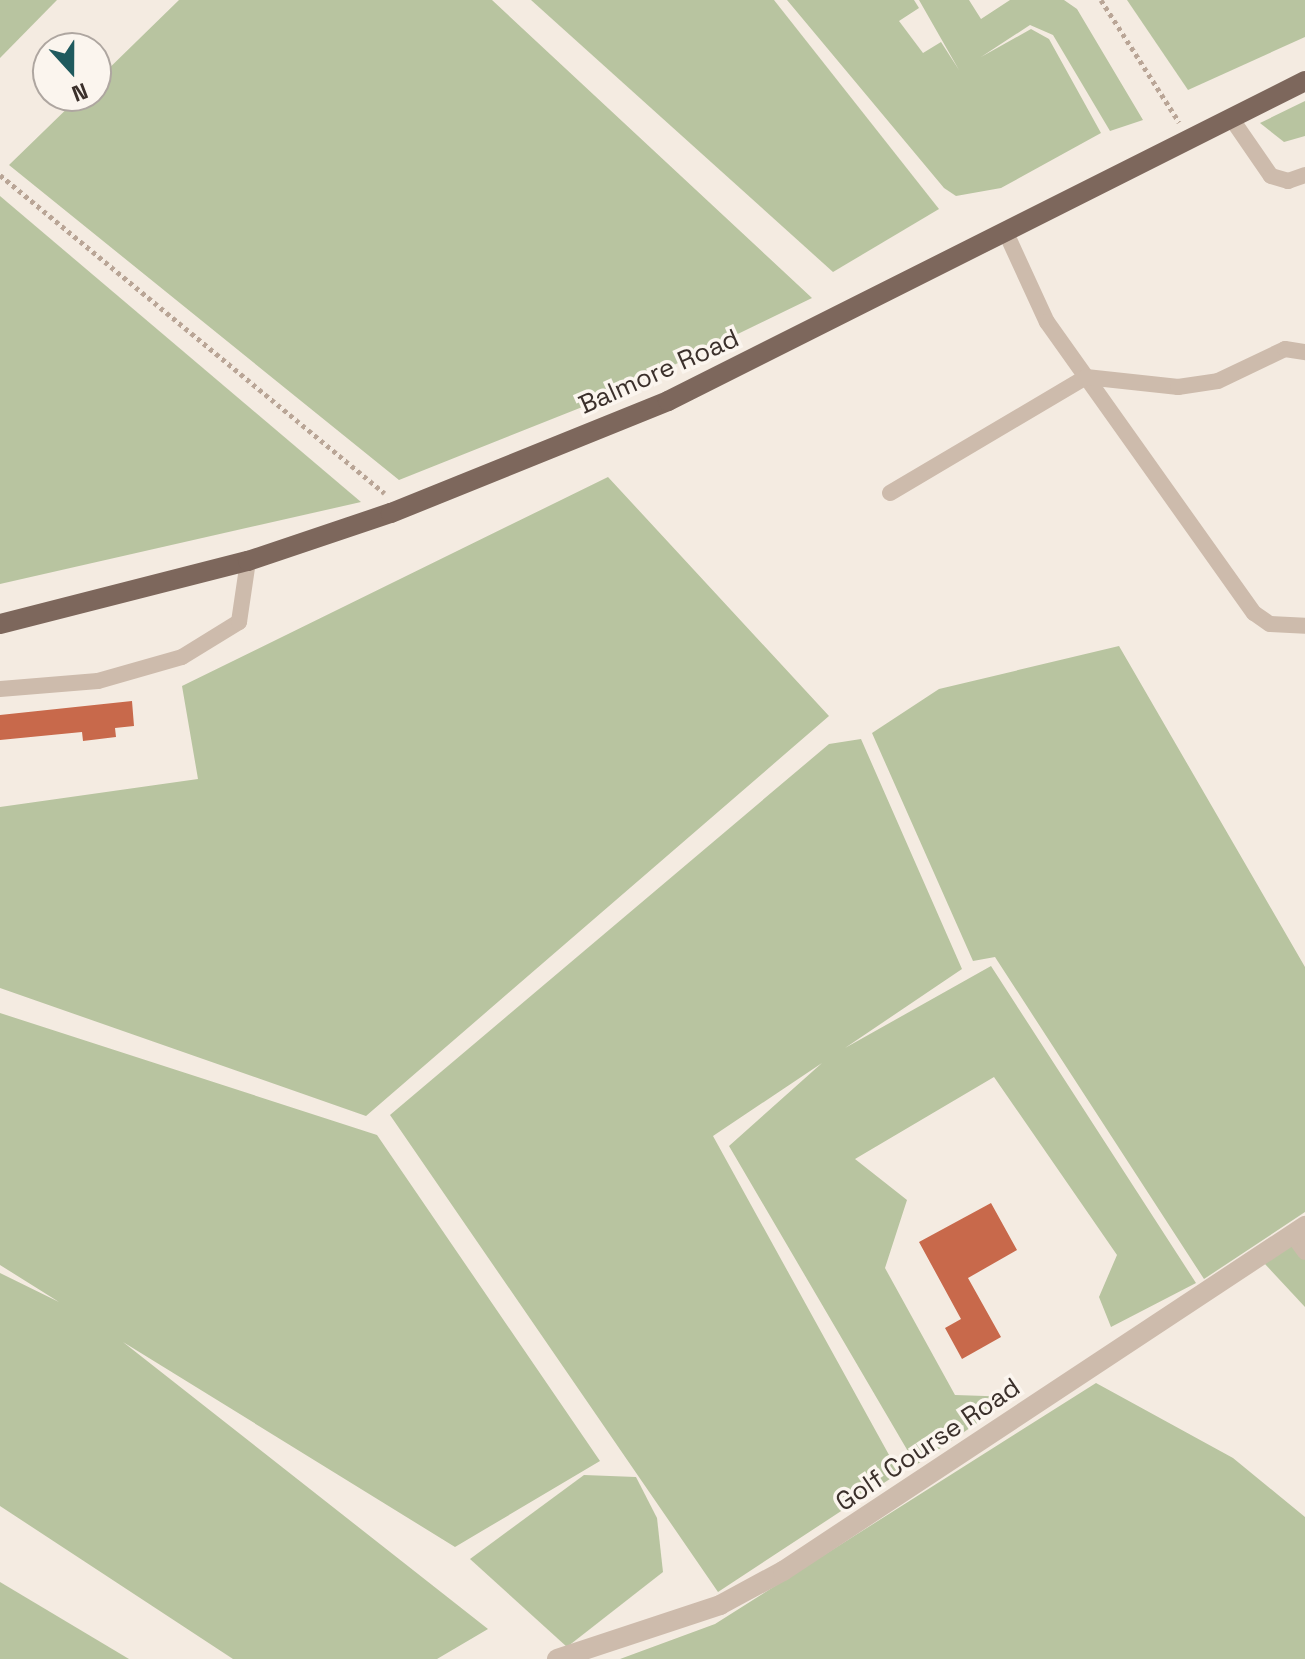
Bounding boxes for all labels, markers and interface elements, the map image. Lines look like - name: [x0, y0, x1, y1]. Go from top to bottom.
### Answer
- north arrow: [32, 32, 112, 112]
- text: N: [68, 77, 92, 108]
- street label: Balmore Road: [574, 323, 744, 421]
- street label: Golf Course Road: [830, 1372, 1026, 1518]

